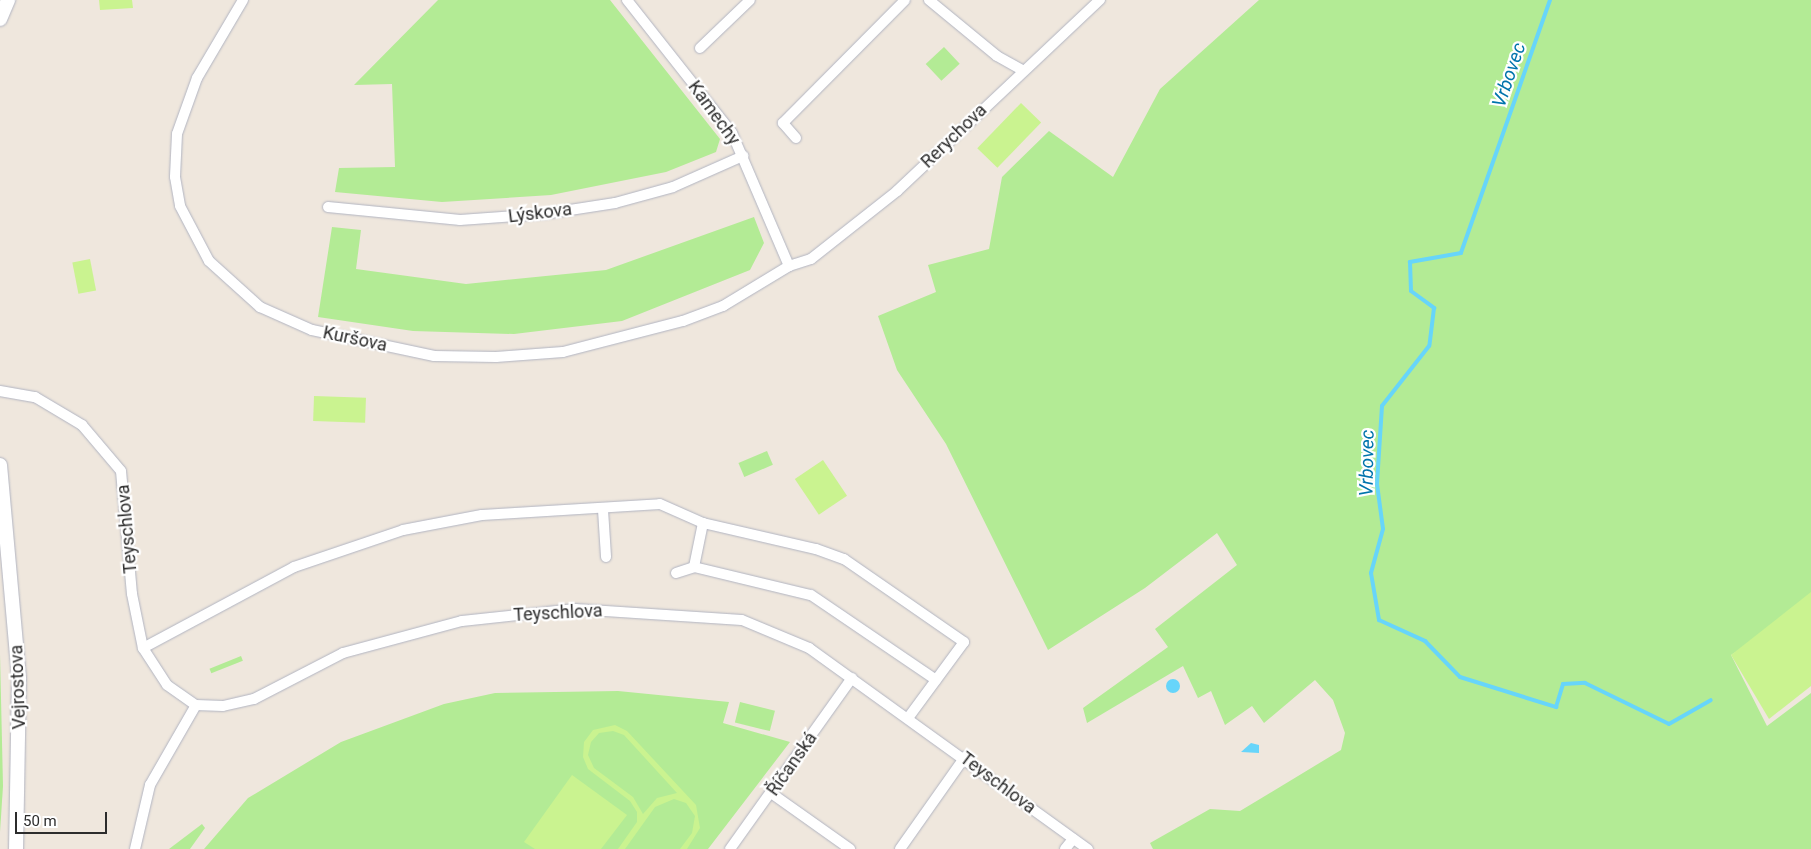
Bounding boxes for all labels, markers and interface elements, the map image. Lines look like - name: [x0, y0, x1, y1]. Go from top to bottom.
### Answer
- water label: Vrbovec: [1487, 40, 1531, 110]
- street label: Kamechy: [683, 77, 745, 149]
- street label: Rerychova: [917, 99, 991, 173]
- street label: Lýskova: [507, 198, 573, 228]
- street label: Kuršova: [321, 322, 389, 356]
- water label: Vrbovec: [1355, 429, 1379, 497]
- street label: Teyschlova: [112, 484, 142, 574]
- street label: Teyschlova: [513, 600, 603, 626]
- street label: Vejrostova: [6, 644, 30, 730]
- street label: Říčanská: [762, 728, 822, 800]
- street label: Teyschlova: [956, 747, 1040, 819]
- scale bar: [18, 802, 110, 834]
- text: 50 m: [23, 812, 57, 830]

